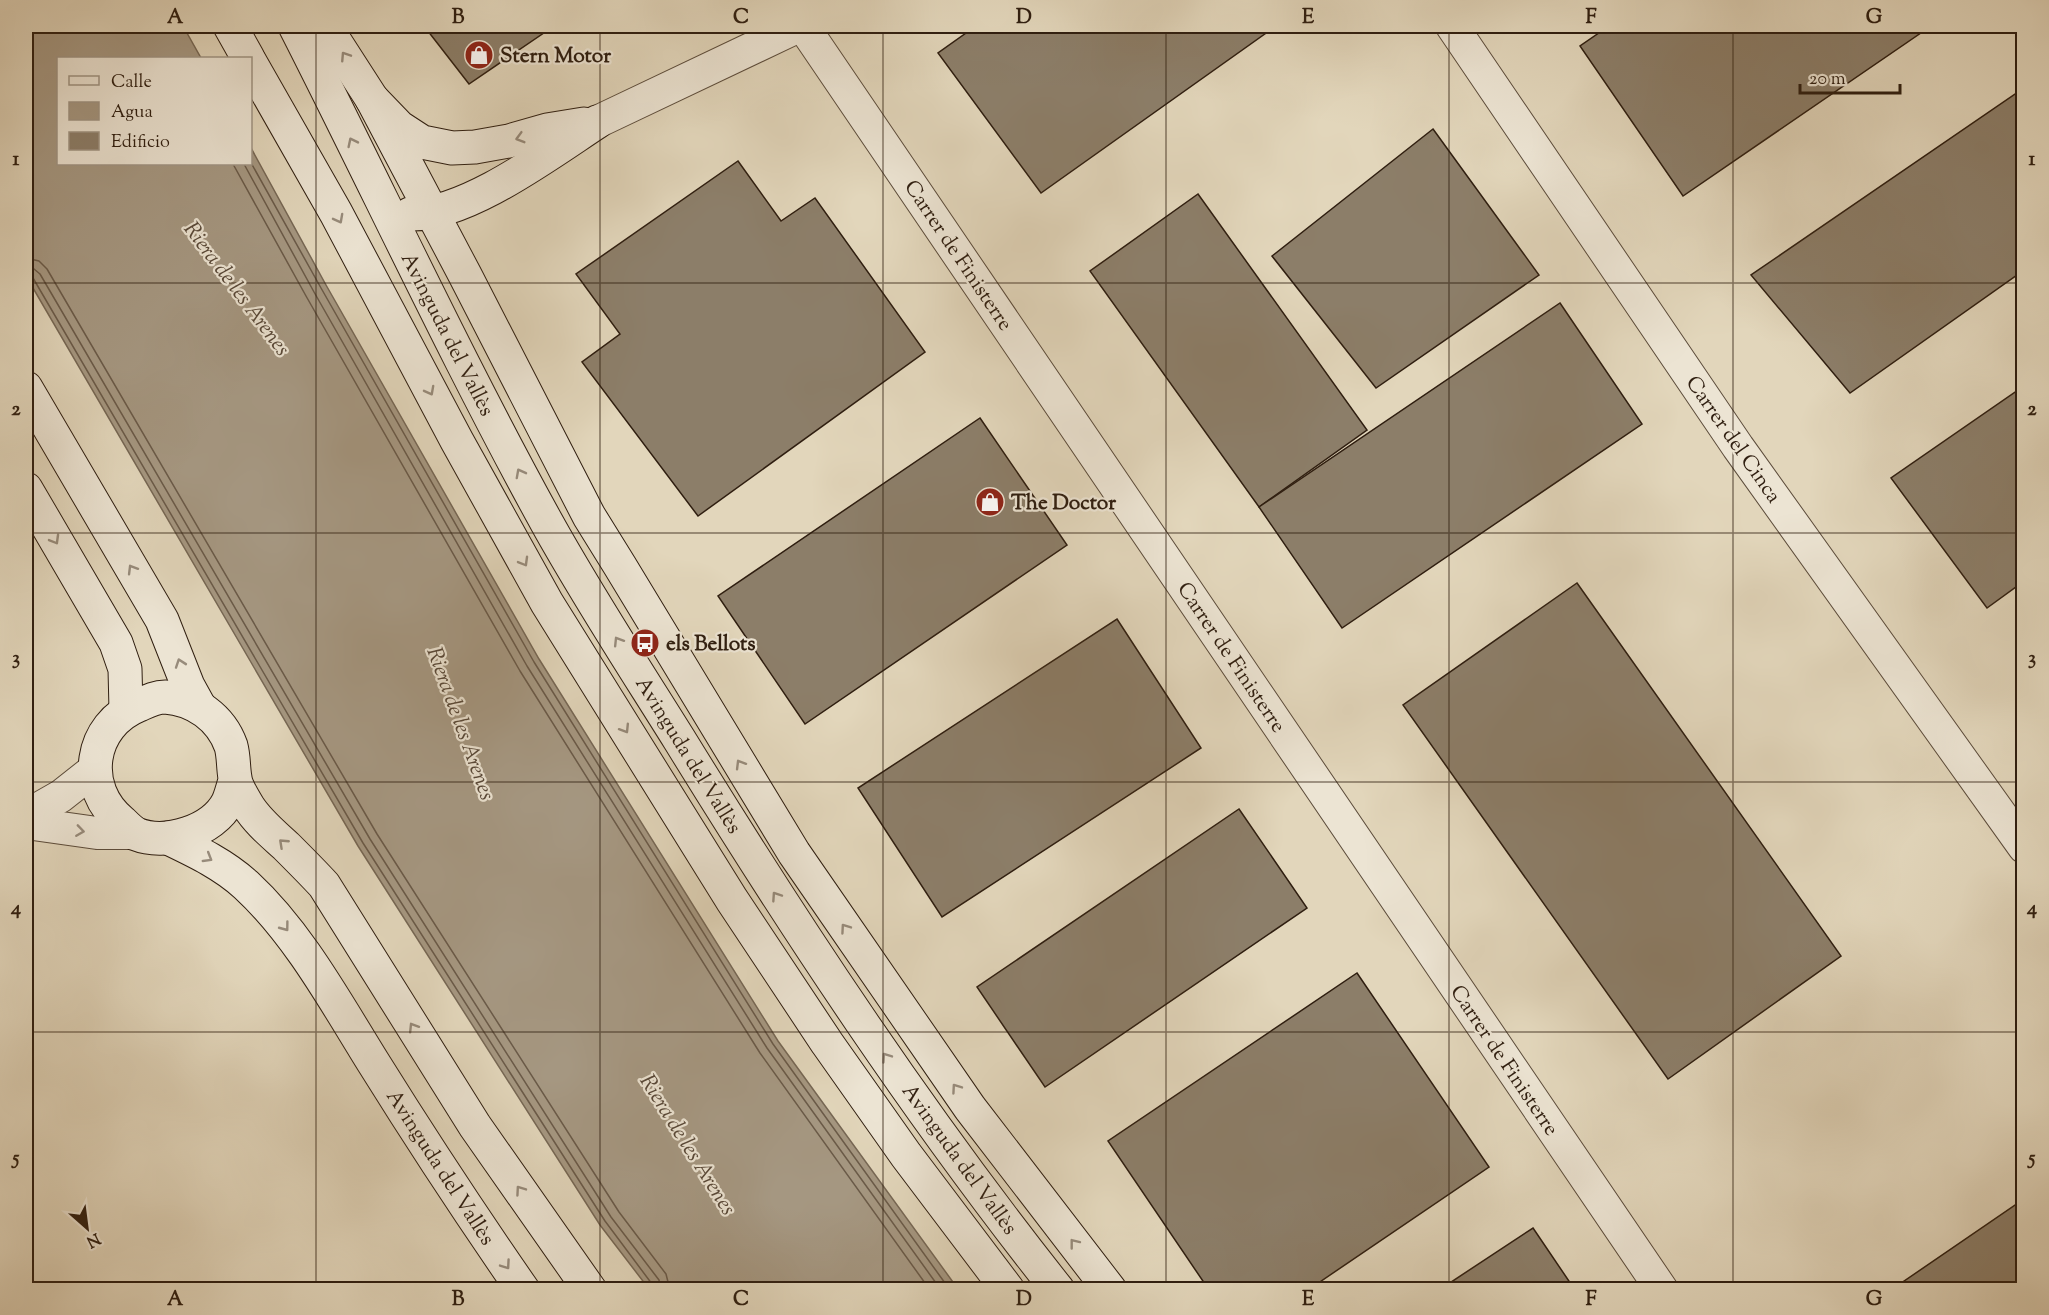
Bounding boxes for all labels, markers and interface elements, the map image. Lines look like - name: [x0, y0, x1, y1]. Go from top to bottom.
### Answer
- text: A: [167, 4, 184, 33]
- text: B: [452, 4, 465, 33]
- text: C: [733, 4, 749, 33]
- text: D: [1016, 4, 1032, 33]
- text: E: [1302, 4, 1315, 33]
- text: F: [1585, 4, 1597, 33]
- text: G: [1866, 4, 1883, 33]
- shop icon: Stern Motor: [463, 39, 495, 71]
- place label: Stern Motor: [500, 42, 611, 72]
- one-way arrow: [340, 52, 352, 62]
- legend: [57, 57, 252, 165]
- scale bar: [1800, 57, 1900, 95]
- text: 20 m: [1809, 67, 1846, 93]
- text: Calle: [111, 70, 152, 96]
- text: Agua: [111, 100, 153, 126]
- text: Edificio: [111, 130, 170, 156]
- one-way arrow: [515, 131, 526, 143]
- one-way arrow: [348, 138, 360, 149]
- text: 1: [13, 146, 20, 175]
- text: 1: [2029, 146, 2036, 175]
- street label: Carrer de Finisterre: [896, 175, 1019, 338]
- one-way arrow: [332, 213, 343, 223]
- water label: Riera de les Arenes: [174, 216, 297, 364]
- street label: Avinguda del Vallès: [392, 248, 500, 422]
- street label: Carrer del Cinca: [1677, 370, 1788, 510]
- one-way arrow: [423, 385, 434, 396]
- text: 2: [11, 396, 21, 425]
- text: 2: [2027, 396, 2037, 425]
- one-way arrow: [516, 468, 527, 479]
- shop icon: The Doctor: [974, 486, 1006, 518]
- place label: The Doctor: [1011, 489, 1116, 519]
- one-way arrow: [48, 534, 59, 544]
- one-way arrow: [517, 556, 528, 566]
- one-way arrow: [128, 565, 140, 575]
- street label: Carrer de Finisterre: [1169, 577, 1292, 740]
- bus stop icon: els Bellots: [629, 627, 661, 659]
- place label: els Bellots: [666, 630, 756, 660]
- one-way arrow: [614, 637, 625, 648]
- water label: Riera de les Arenes: [417, 643, 502, 805]
- text: 3: [12, 645, 20, 674]
- text: 3: [2028, 645, 2036, 674]
- one-way arrow: [175, 658, 187, 669]
- street label: Avinguda del Vallès: [627, 672, 748, 840]
- one-way arrow: [618, 723, 630, 733]
- one-way arrow: [736, 760, 747, 770]
- one-way arrow: [75, 824, 85, 836]
- one-way arrow: [279, 840, 290, 851]
- one-way arrow: [202, 851, 212, 863]
- one-way arrow: [773, 891, 784, 902]
- text: 4: [10, 895, 21, 924]
- text: 4: [2026, 895, 2037, 924]
- one-way arrow: [277, 920, 288, 931]
- one-way arrow: [842, 923, 853, 934]
- street label: Carrer de Finisterre: [1442, 980, 1565, 1143]
- one-way arrow: [409, 1023, 421, 1033]
- one-way arrow: [882, 1052, 893, 1063]
- water label: Riera de les Arenes: [630, 1069, 743, 1222]
- street label: Avinguda del Vallès: [893, 1079, 1023, 1242]
- street label: Avinguda del Vallès: [378, 1084, 501, 1252]
- one-way arrow: [952, 1084, 963, 1095]
- text: 5: [11, 1145, 20, 1174]
- text: 5: [2027, 1145, 2036, 1174]
- one-way arrow: [516, 1186, 527, 1197]
- north arrow: [57, 1198, 117, 1258]
- text: N: [82, 1226, 104, 1252]
- one-way arrow: [1071, 1239, 1082, 1250]
- one-way arrow: [499, 1259, 510, 1270]
- text: A: [167, 1286, 184, 1315]
- text: B: [452, 1286, 465, 1315]
- text: C: [733, 1286, 749, 1315]
- text: D: [1016, 1286, 1032, 1315]
- text: E: [1302, 1286, 1315, 1315]
- text: F: [1585, 1286, 1597, 1315]
- text: G: [1866, 1286, 1883, 1315]

